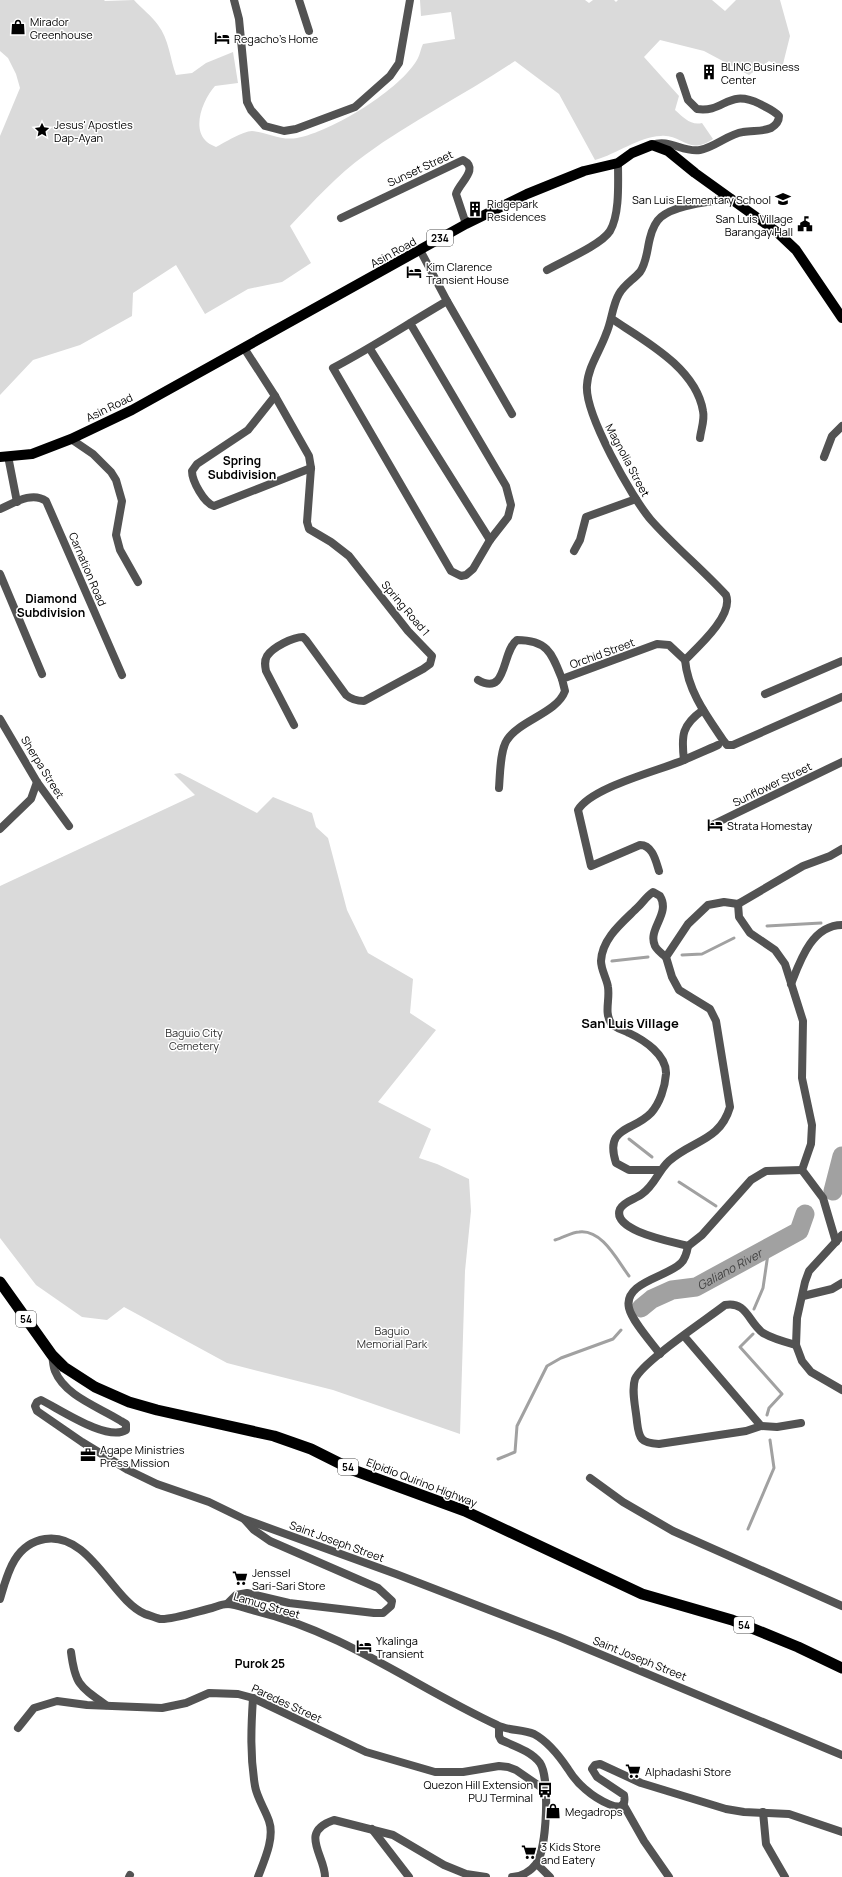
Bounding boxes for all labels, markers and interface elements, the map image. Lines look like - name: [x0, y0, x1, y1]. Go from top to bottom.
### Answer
- place label: Mirador Greenhouse: [30, 14, 93, 42]
- shop icon: Mirador Greenhouse: [9, 18, 27, 36]
- hotel icon: Regacho’s Home: [213, 29, 231, 47]
- place label: Regacho’s Home: [234, 31, 319, 46]
- place label: BLINC Business Center: [721, 59, 800, 87]
- building icon: BLINC Business Center: [700, 63, 718, 81]
- place label: Jesus' Apostles Dap-Ayan: [54, 117, 133, 145]
- place icon: Jesus' Apostles Dap-Ayan: [33, 121, 51, 139]
- street label: Sunset Street: [385, 146, 455, 190]
- school or university icon: San Luis Elementary School: [774, 190, 792, 208]
- place label: San Luis Elementary School: [632, 192, 771, 207]
- place label: Ridgepark Residences: [487, 196, 546, 224]
- building icon: Ridgepark Residences: [466, 200, 484, 218]
- place label: San Luis Village Barangay Hall: [716, 211, 794, 239]
- public building icon: San Luis Village Barangay Hall: [796, 215, 814, 233]
- road number: 234: [427, 230, 453, 246]
- street label: Asin Road: [367, 233, 419, 271]
- place label: Kim Clarence Transient House: [426, 259, 509, 287]
- hotel icon: Kim Clarence Transient House: [405, 263, 423, 281]
- street label: Asin Road: [83, 389, 135, 425]
- street label: Magnolia Street: [602, 421, 654, 499]
- district label: Spring Subdivision: [208, 452, 276, 483]
- street label: Carnation Road: [66, 530, 110, 608]
- street label: Spring Road 1: [379, 577, 433, 639]
- district label: Diamond Subdivision: [17, 590, 85, 621]
- street label: Orchid Street: [567, 634, 637, 672]
- street label: Sherpa Street: [18, 733, 68, 801]
- street label: Sunflower Street: [730, 758, 814, 810]
- hotel icon: Strata Homestay: [706, 816, 724, 834]
- place label: Strata Homestay: [727, 818, 812, 833]
- district label: San Luis Village: [581, 1014, 679, 1032]
- park label: Baguio City Cemetery: [165, 1025, 223, 1053]
- water label: Galiano River: [694, 1244, 766, 1294]
- road number: 54: [16, 1311, 36, 1327]
- park label: Baguio Memorial Park: [357, 1323, 428, 1351]
- place label: Agape Ministries Press Mission: [100, 1442, 185, 1470]
- office icon: Agape Ministries Press Mission: [79, 1446, 97, 1464]
- street label: Elpidio Quirino Highway: [365, 1454, 480, 1510]
- road number: 54: [338, 1459, 358, 1475]
- street label: Saint Joseph Street: [288, 1517, 386, 1565]
- place label: Jenssel Sari-Sari Store: [252, 1565, 326, 1593]
- supermarket icon: Jenssel Sari-Sari Store: [231, 1569, 249, 1587]
- street label: Lamug Street: [232, 1588, 302, 1622]
- road number: 54: [734, 1617, 754, 1633]
- street label: Saint Joseph Street: [591, 1632, 689, 1684]
- place label: Ykalinga Transient: [376, 1633, 424, 1661]
- hotel icon: Ykalinga Transient: [355, 1637, 373, 1655]
- district label: Purok 25: [235, 1655, 285, 1672]
- street label: Paredes Street: [249, 1680, 325, 1726]
- supermarket icon: Alphadashi Store: [624, 1762, 642, 1780]
- place label: Alphadashi Store: [645, 1764, 732, 1779]
- place label: Quezon Hill Extension PUJ Terminal: [424, 1777, 533, 1805]
- bus stop icon: Quezon Hill Extension PUJ Terminal: [536, 1781, 554, 1799]
- shop icon: Megadrops: [544, 1802, 562, 1820]
- place label: Megadrops: [565, 1804, 623, 1819]
- place label: 3 Kids Store and Eatery: [541, 1839, 601, 1867]
- supermarket icon: 3 Kids Store and Eatery: [520, 1843, 538, 1861]

